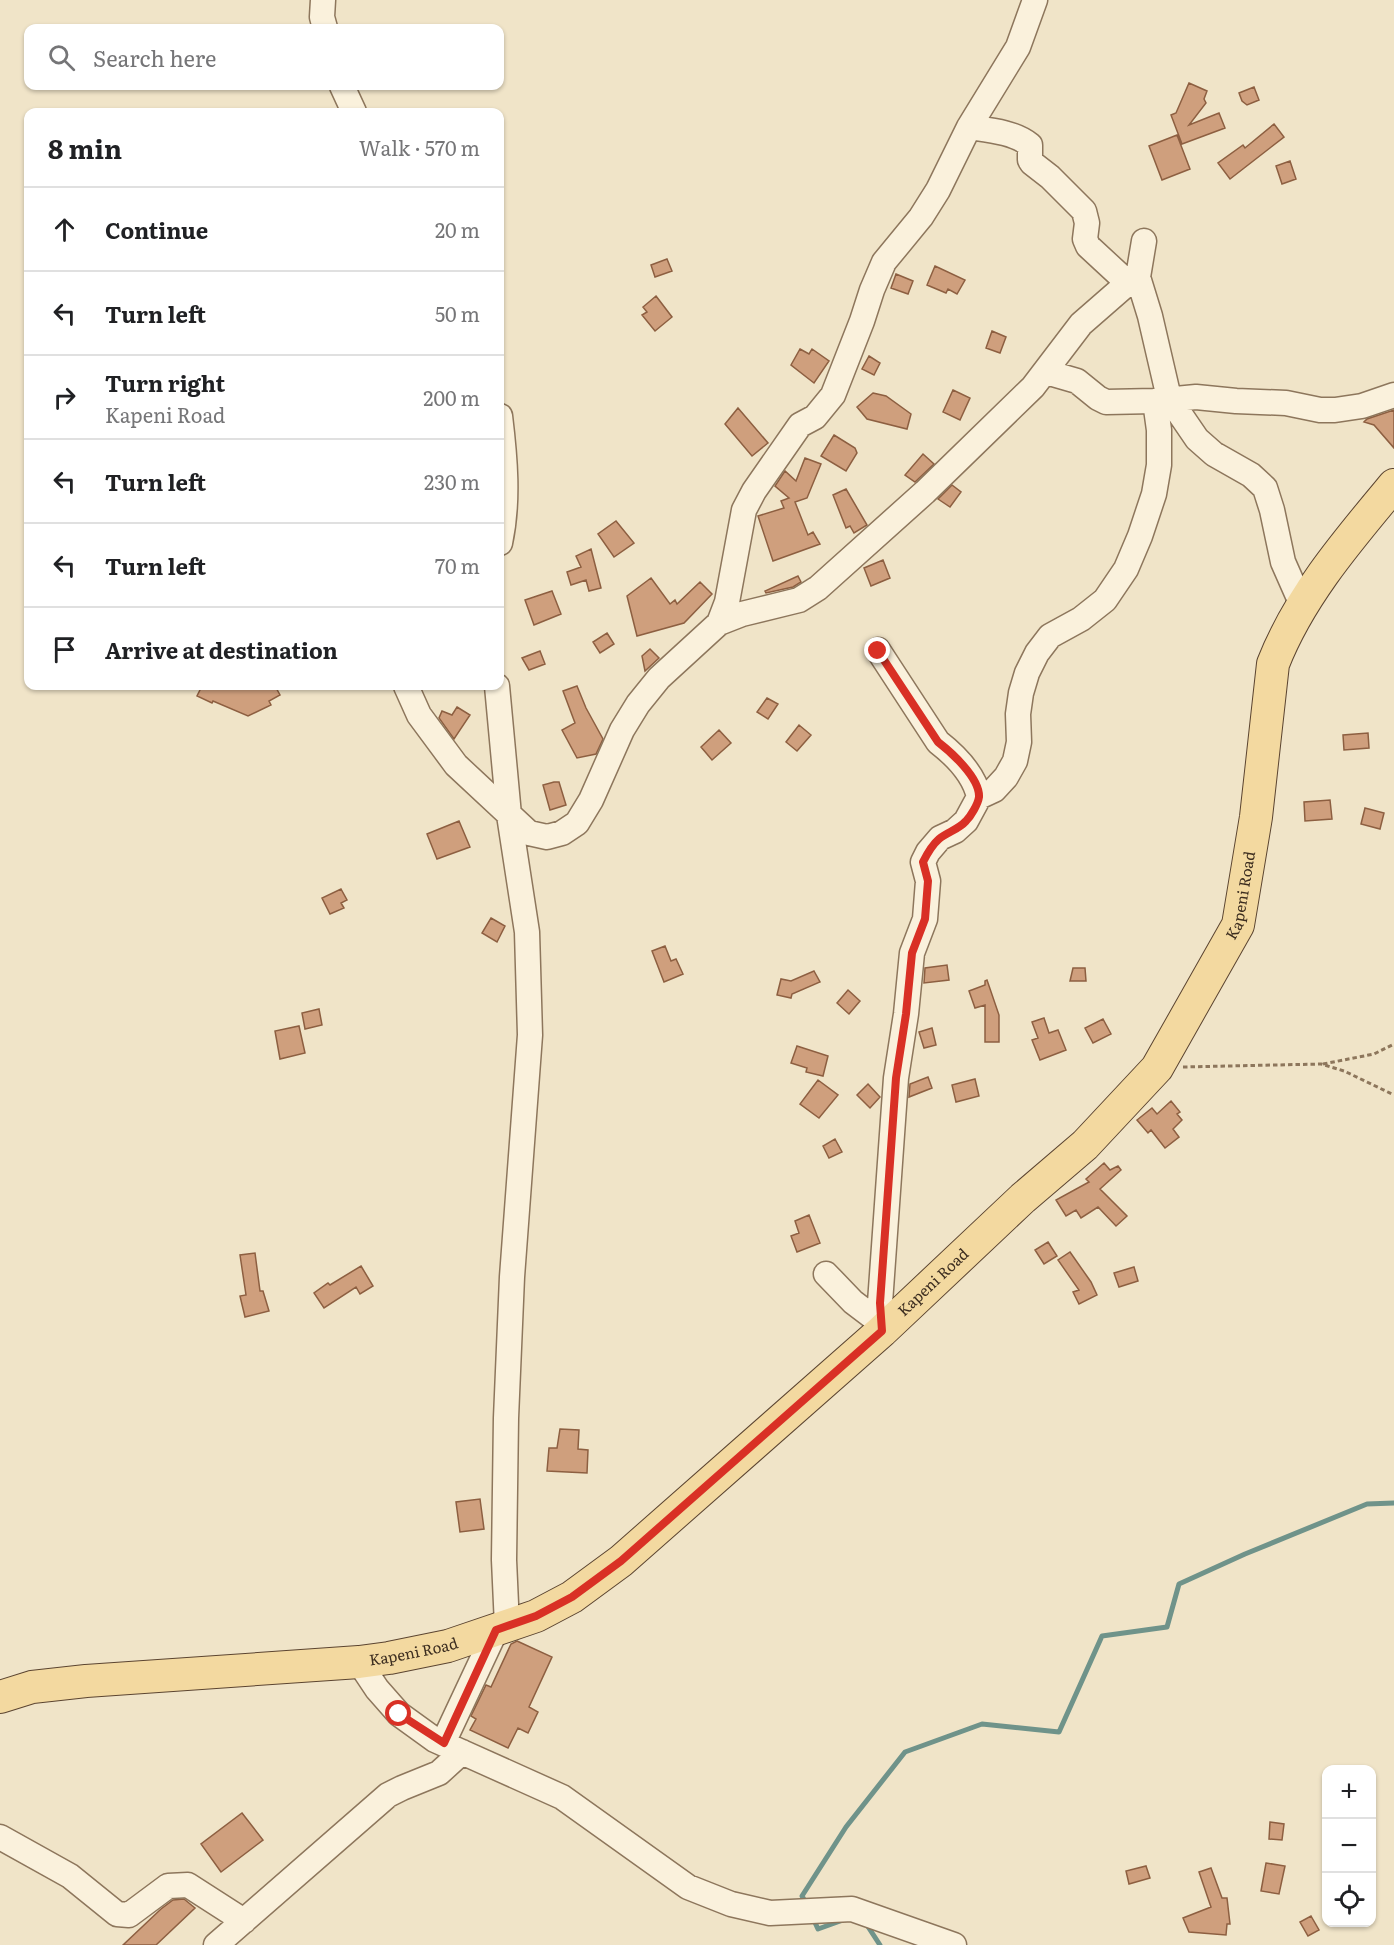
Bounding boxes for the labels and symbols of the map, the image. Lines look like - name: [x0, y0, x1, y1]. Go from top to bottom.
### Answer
- route end: [864, 637, 890, 663]
- street label: Kapeni Road: [1219, 849, 1260, 944]
- street label: Kapeni Road: [892, 1242, 973, 1321]
- street label: Kapeni Road: [368, 1630, 461, 1671]
- route start: [385, 1700, 411, 1726]

